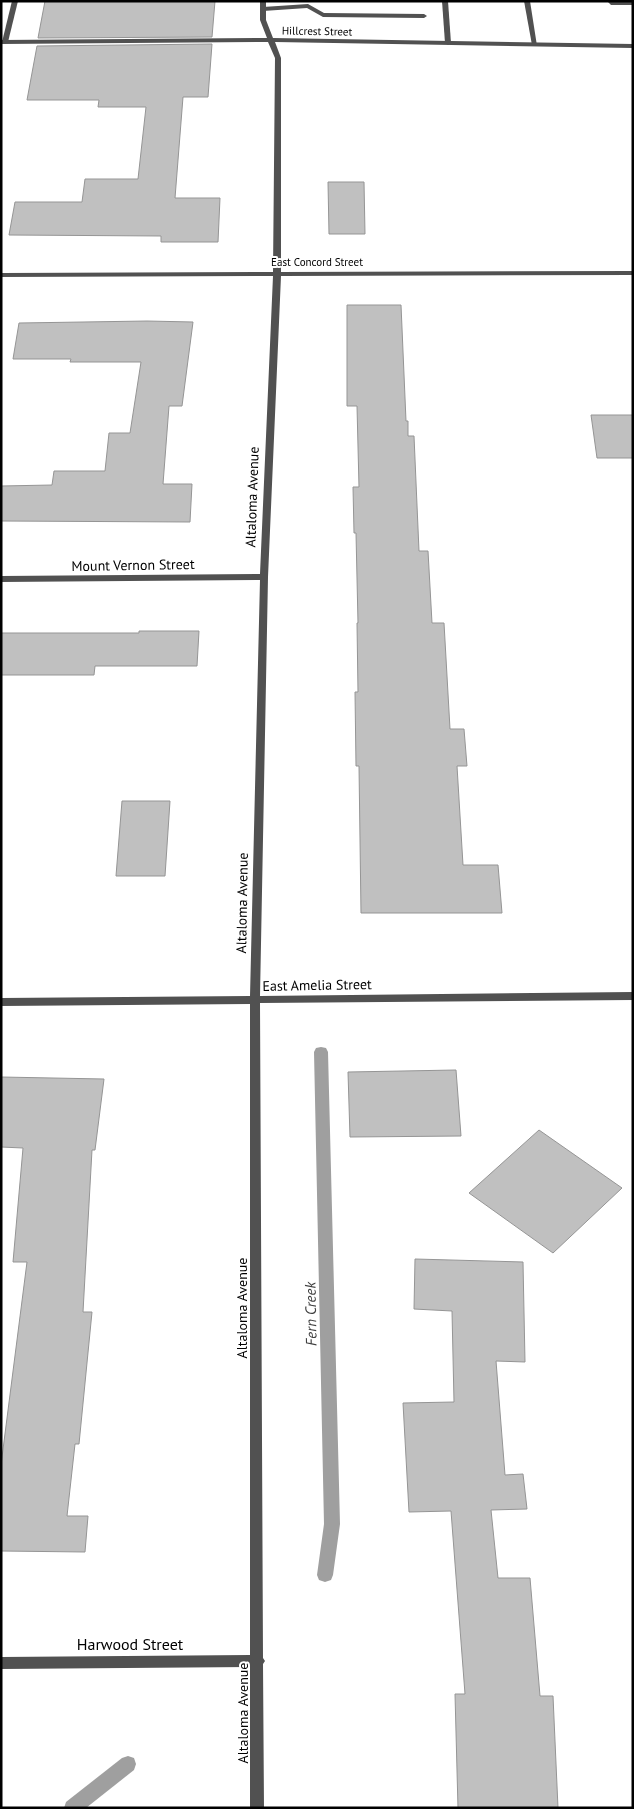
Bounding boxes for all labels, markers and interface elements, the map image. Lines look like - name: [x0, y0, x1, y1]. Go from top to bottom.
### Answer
- street label: Hillcrest Street: [282, 23, 353, 39]
- street label: East Concord Street: [271, 255, 363, 269]
- street label: Altaloma Avenue: [241, 446, 263, 548]
- street label: Mount Vernon Street: [71, 555, 195, 575]
- street label: Altaloma Avenue: [232, 852, 252, 954]
- street label: East Amelia Street: [262, 975, 372, 995]
- street label: Altaloma Avenue: [233, 1258, 251, 1358]
- water label: Fern Creek: [300, 1280, 321, 1346]
- street label: Harwood Street: [77, 1634, 184, 1654]
- street label: Altaloma Avenue: [234, 1663, 252, 1763]

